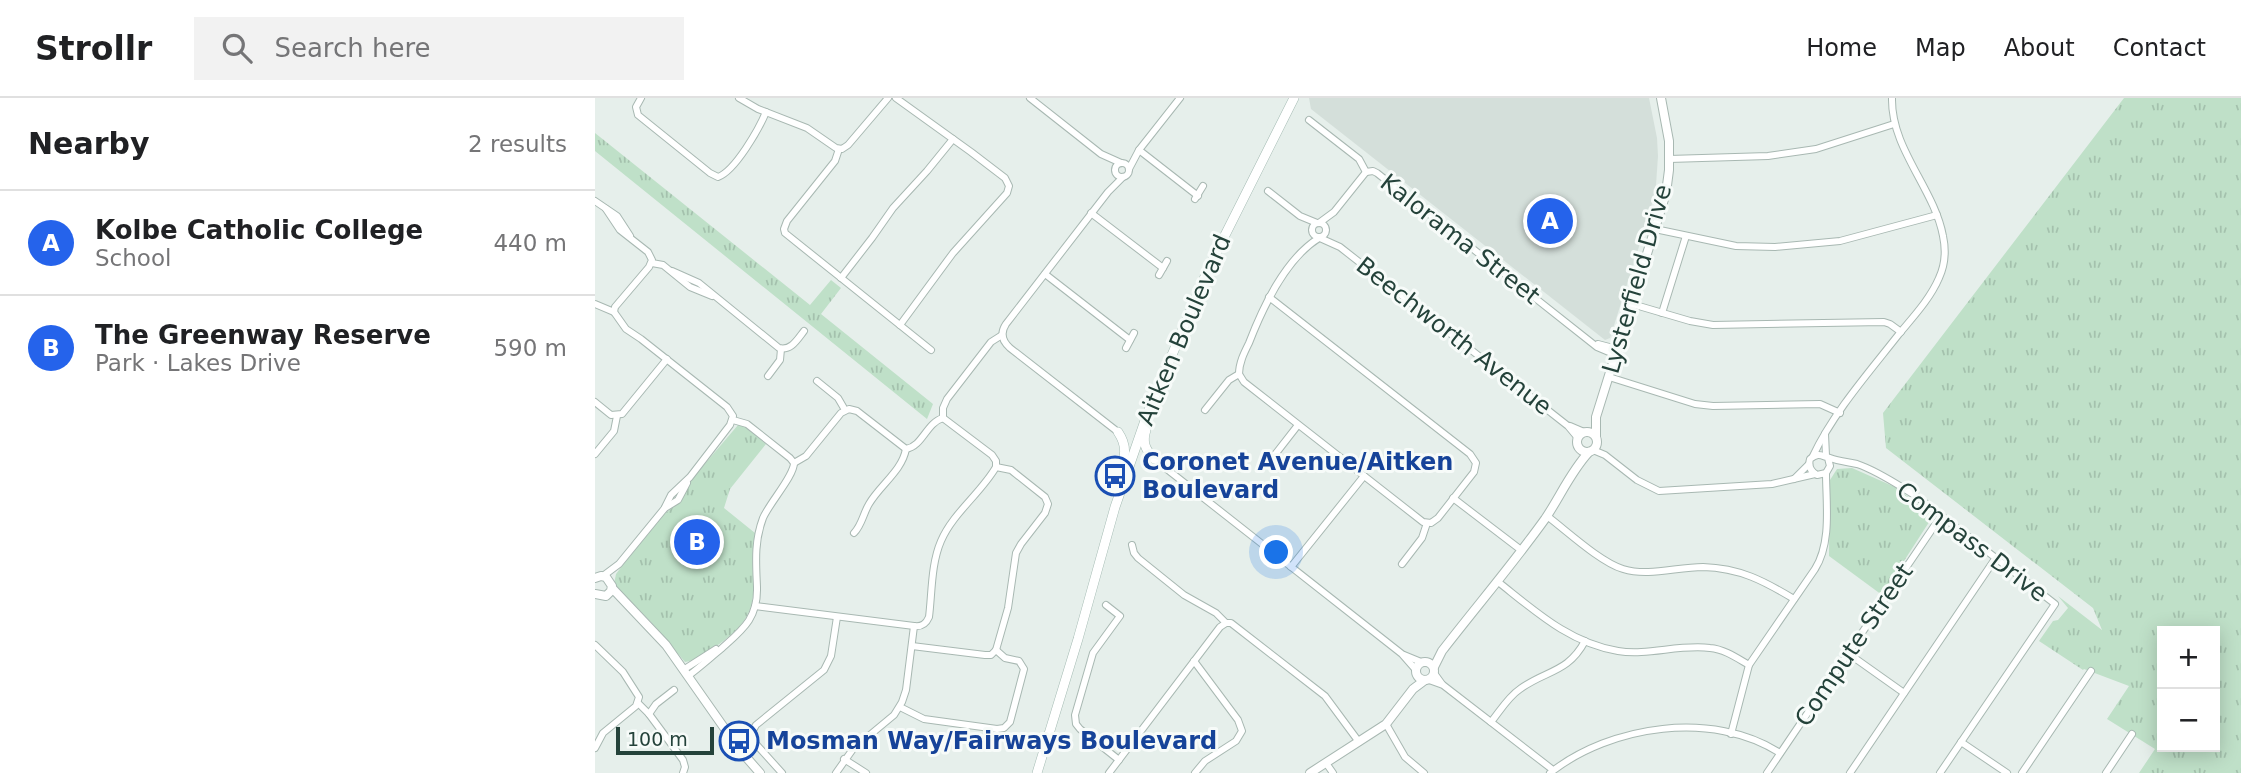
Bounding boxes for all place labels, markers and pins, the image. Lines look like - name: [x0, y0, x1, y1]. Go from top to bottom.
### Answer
- pin: A: [1527, 195, 1573, 247]
- place label: Coronet Avenue/Aitken Boulevard: [1142, 448, 1453, 504]
- bus stop icon: Coronet Avenue/Aitken Boulevard: [1094, 455, 1136, 497]
- pin: B: [674, 516, 720, 568]
- bus stop icon: Mosman Way/Fairways Boulevard: [718, 720, 760, 762]
- place label: Mosman Way/Fairways Boulevard: [766, 727, 1217, 755]

